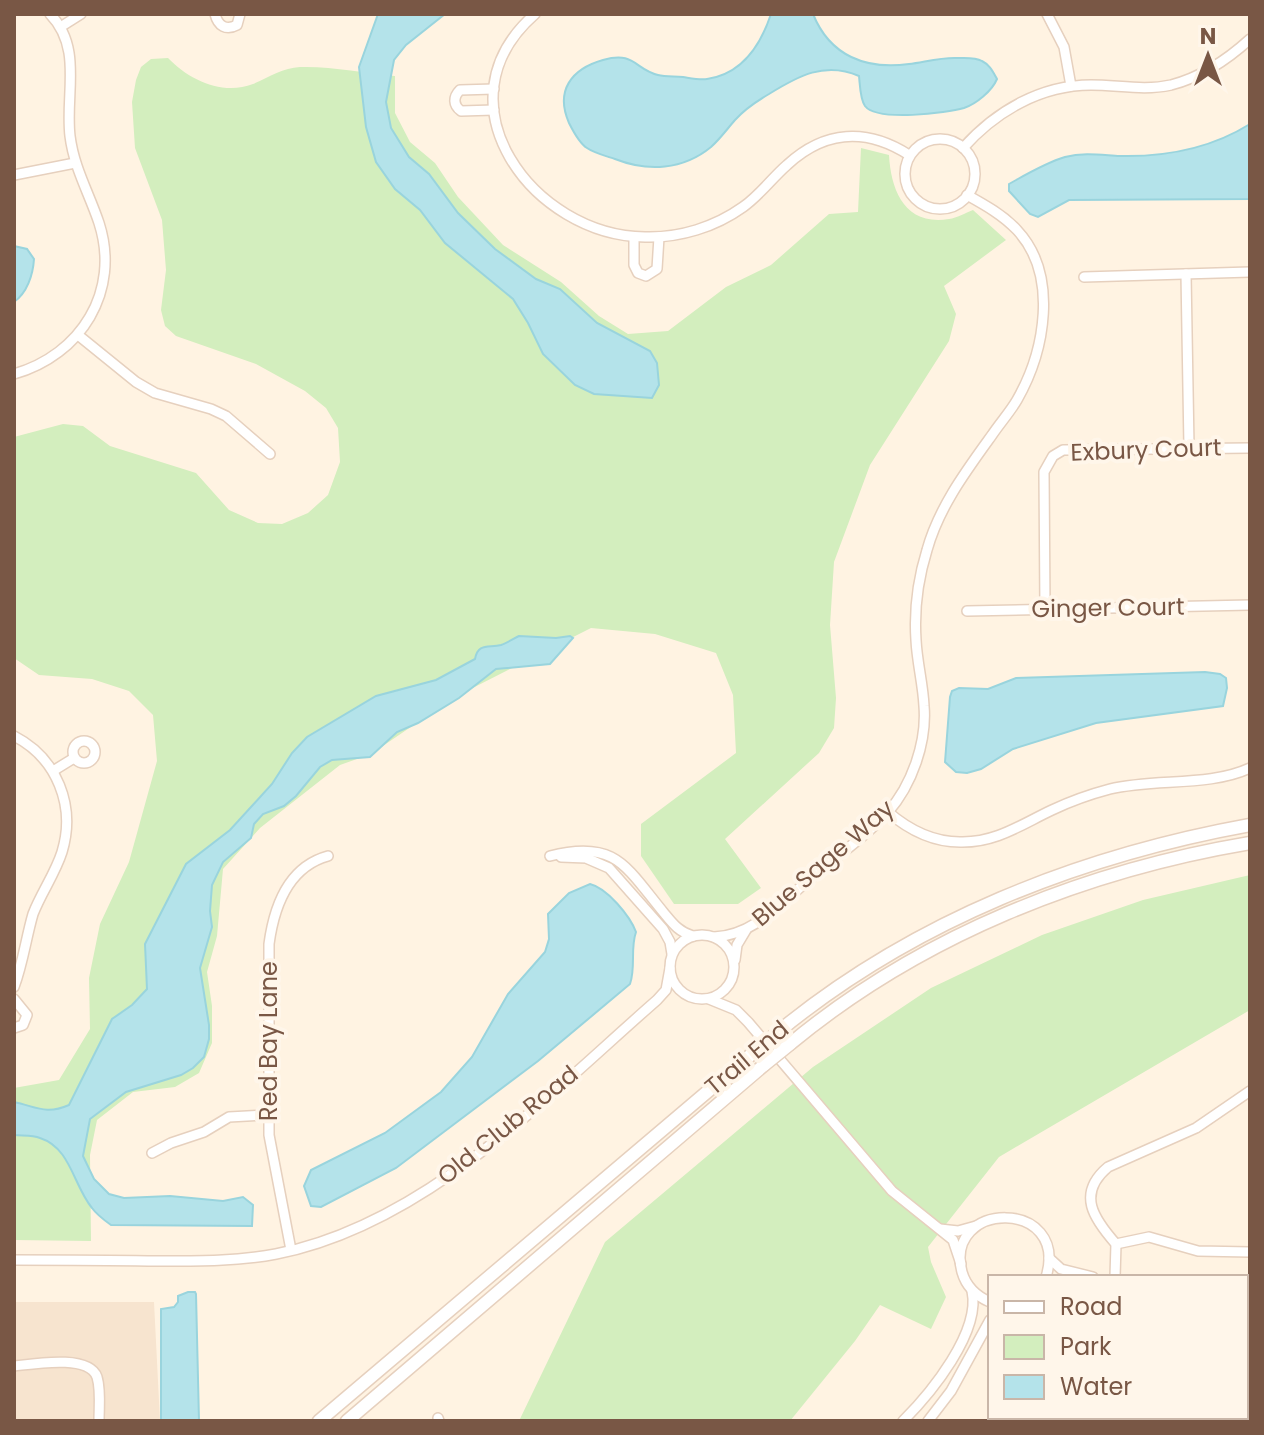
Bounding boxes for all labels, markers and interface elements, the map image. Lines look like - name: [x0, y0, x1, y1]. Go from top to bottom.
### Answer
- north arrow: [1168, 16, 1248, 96]
- text: N: [1200, 21, 1216, 52]
- street label: Exbury Court: [1070, 430, 1222, 469]
- street label: Ginger Court: [1031, 590, 1185, 625]
- street label: Blue Sage Way: [745, 791, 901, 934]
- street label: Red Bay Lane: [252, 961, 285, 1121]
- street label: Trail End: [698, 1013, 796, 1102]
- street label: Old Club Road: [430, 1058, 585, 1192]
- legend: [988, 1275, 1248, 1419]
- text: Road: [1060, 1290, 1122, 1323]
- text: Park: [1060, 1330, 1112, 1363]
- text: Water: [1060, 1370, 1132, 1403]

